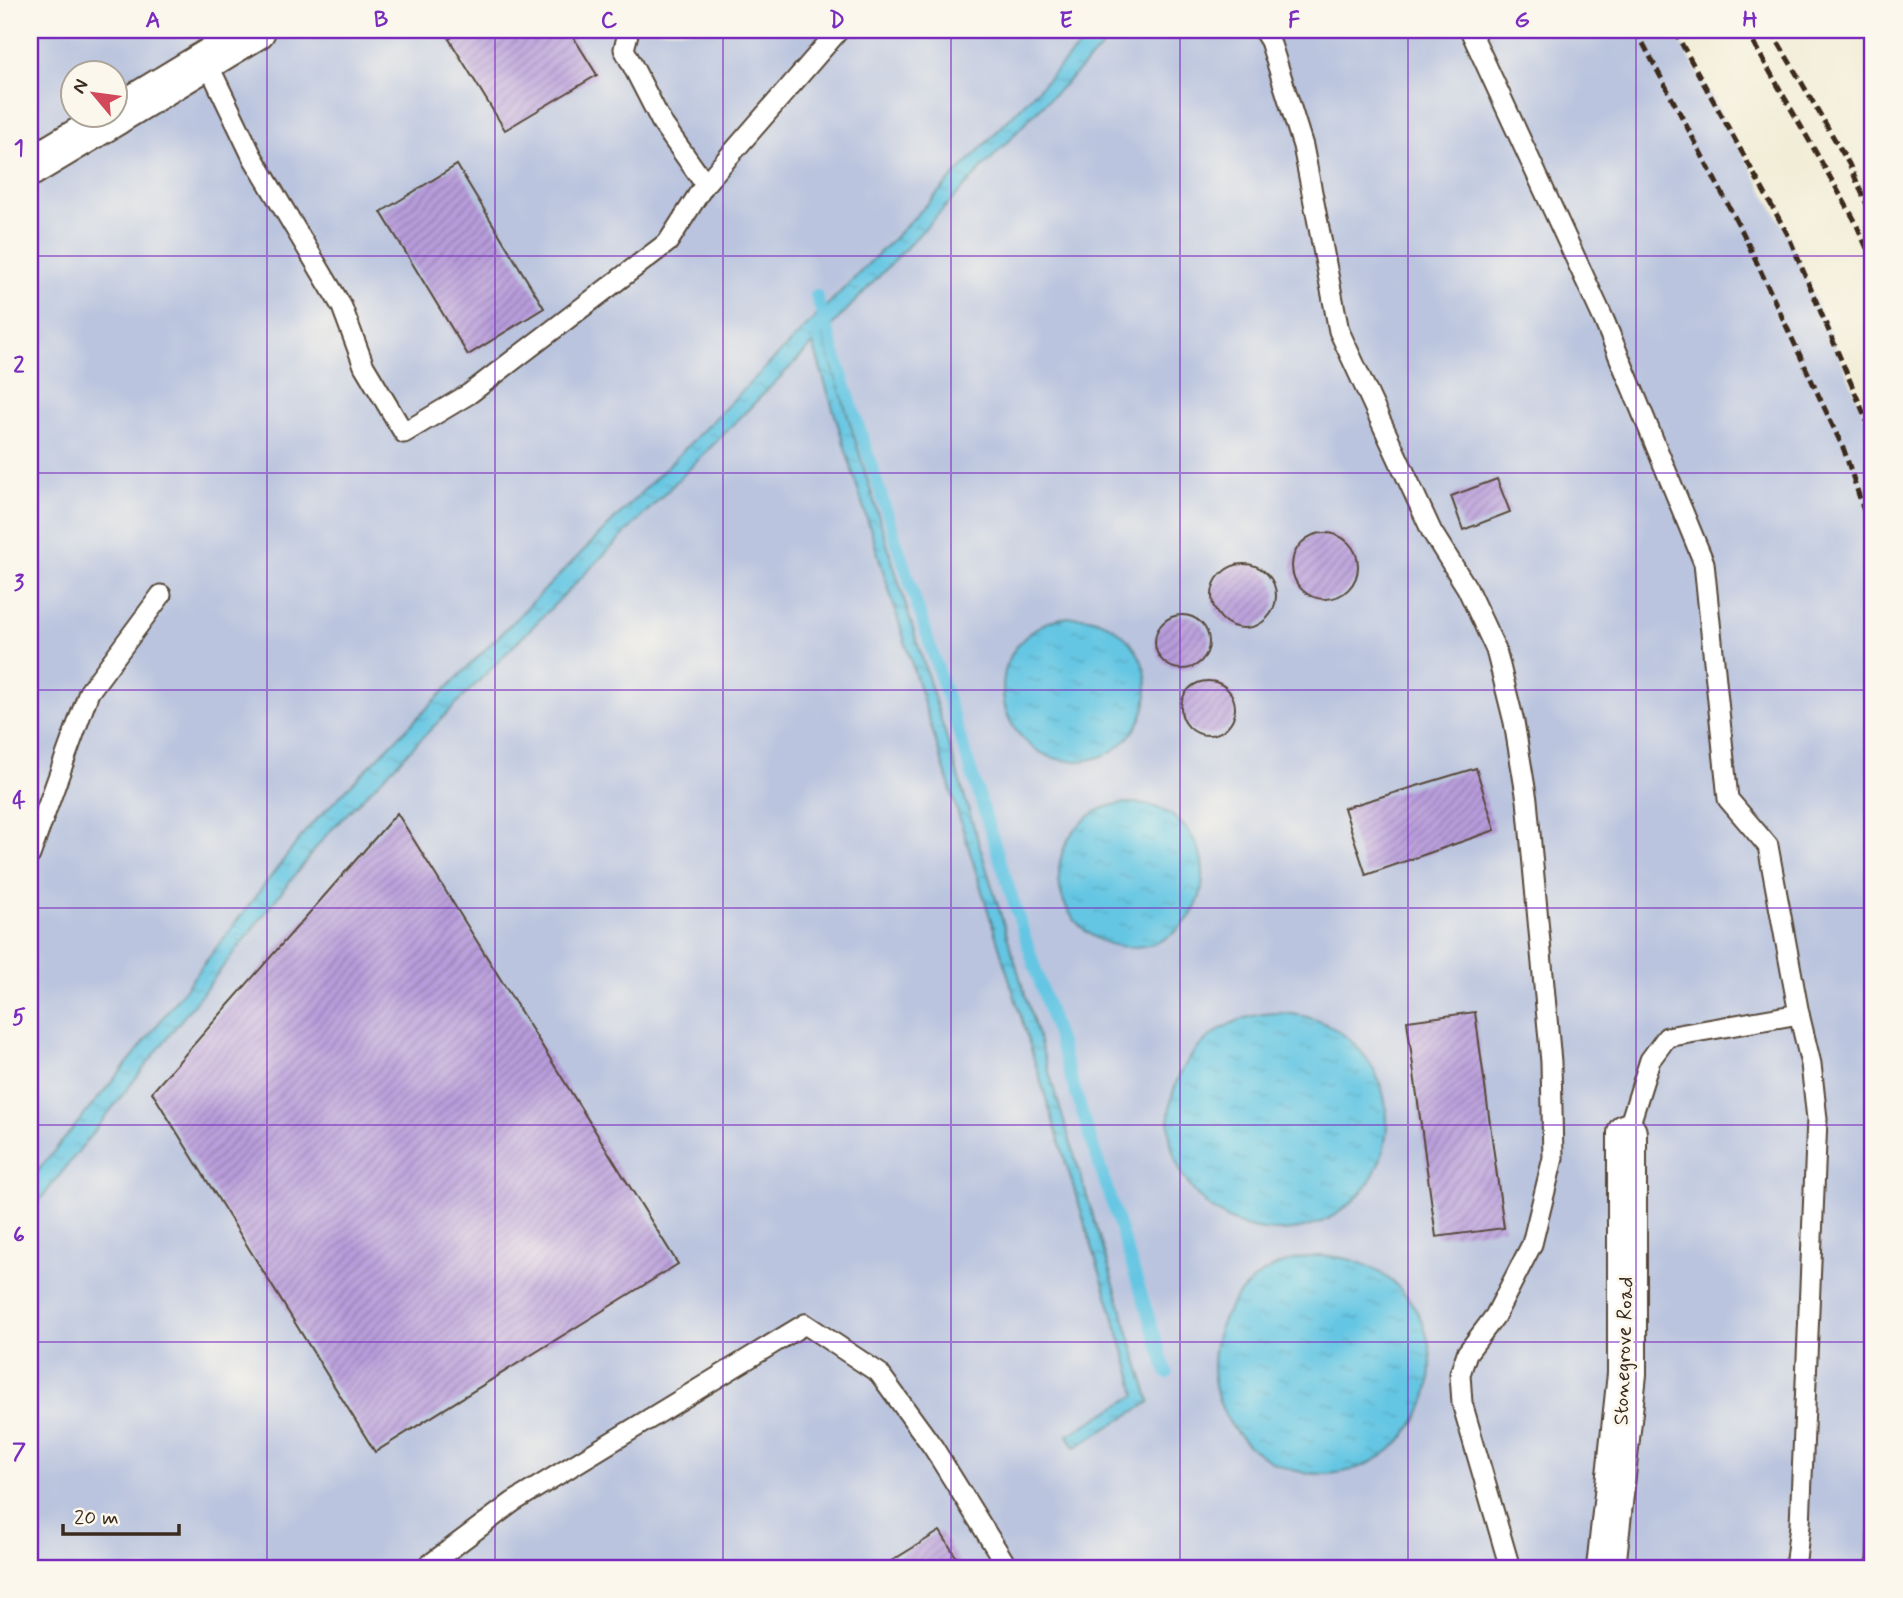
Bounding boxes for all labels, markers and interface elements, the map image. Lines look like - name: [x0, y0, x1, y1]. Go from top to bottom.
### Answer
- text: A: [145, 6, 161, 36]
- text: B: [374, 6, 389, 36]
- text: C: [601, 6, 618, 36]
- text: D: [829, 6, 845, 36]
- text: E: [1059, 6, 1073, 36]
- text: F: [1288, 6, 1300, 36]
- text: G: [1514, 6, 1530, 36]
- text: H: [1742, 6, 1758, 36]
- north arrow: [60, 60, 130, 130]
- text: N: [66, 75, 94, 98]
- text: 1: [14, 134, 24, 164]
- text: 2: [13, 351, 25, 381]
- text: 3: [14, 569, 25, 599]
- text: 4: [12, 786, 26, 816]
- text: 5: [12, 1003, 26, 1033]
- text: 6: [13, 1221, 25, 1251]
- street label: Stonegrove Road: [1607, 1276, 1641, 1426]
- text: 7: [12, 1438, 26, 1468]
- scale bar: [63, 1493, 178, 1537]
- text: 20 m: [74, 1504, 119, 1532]

